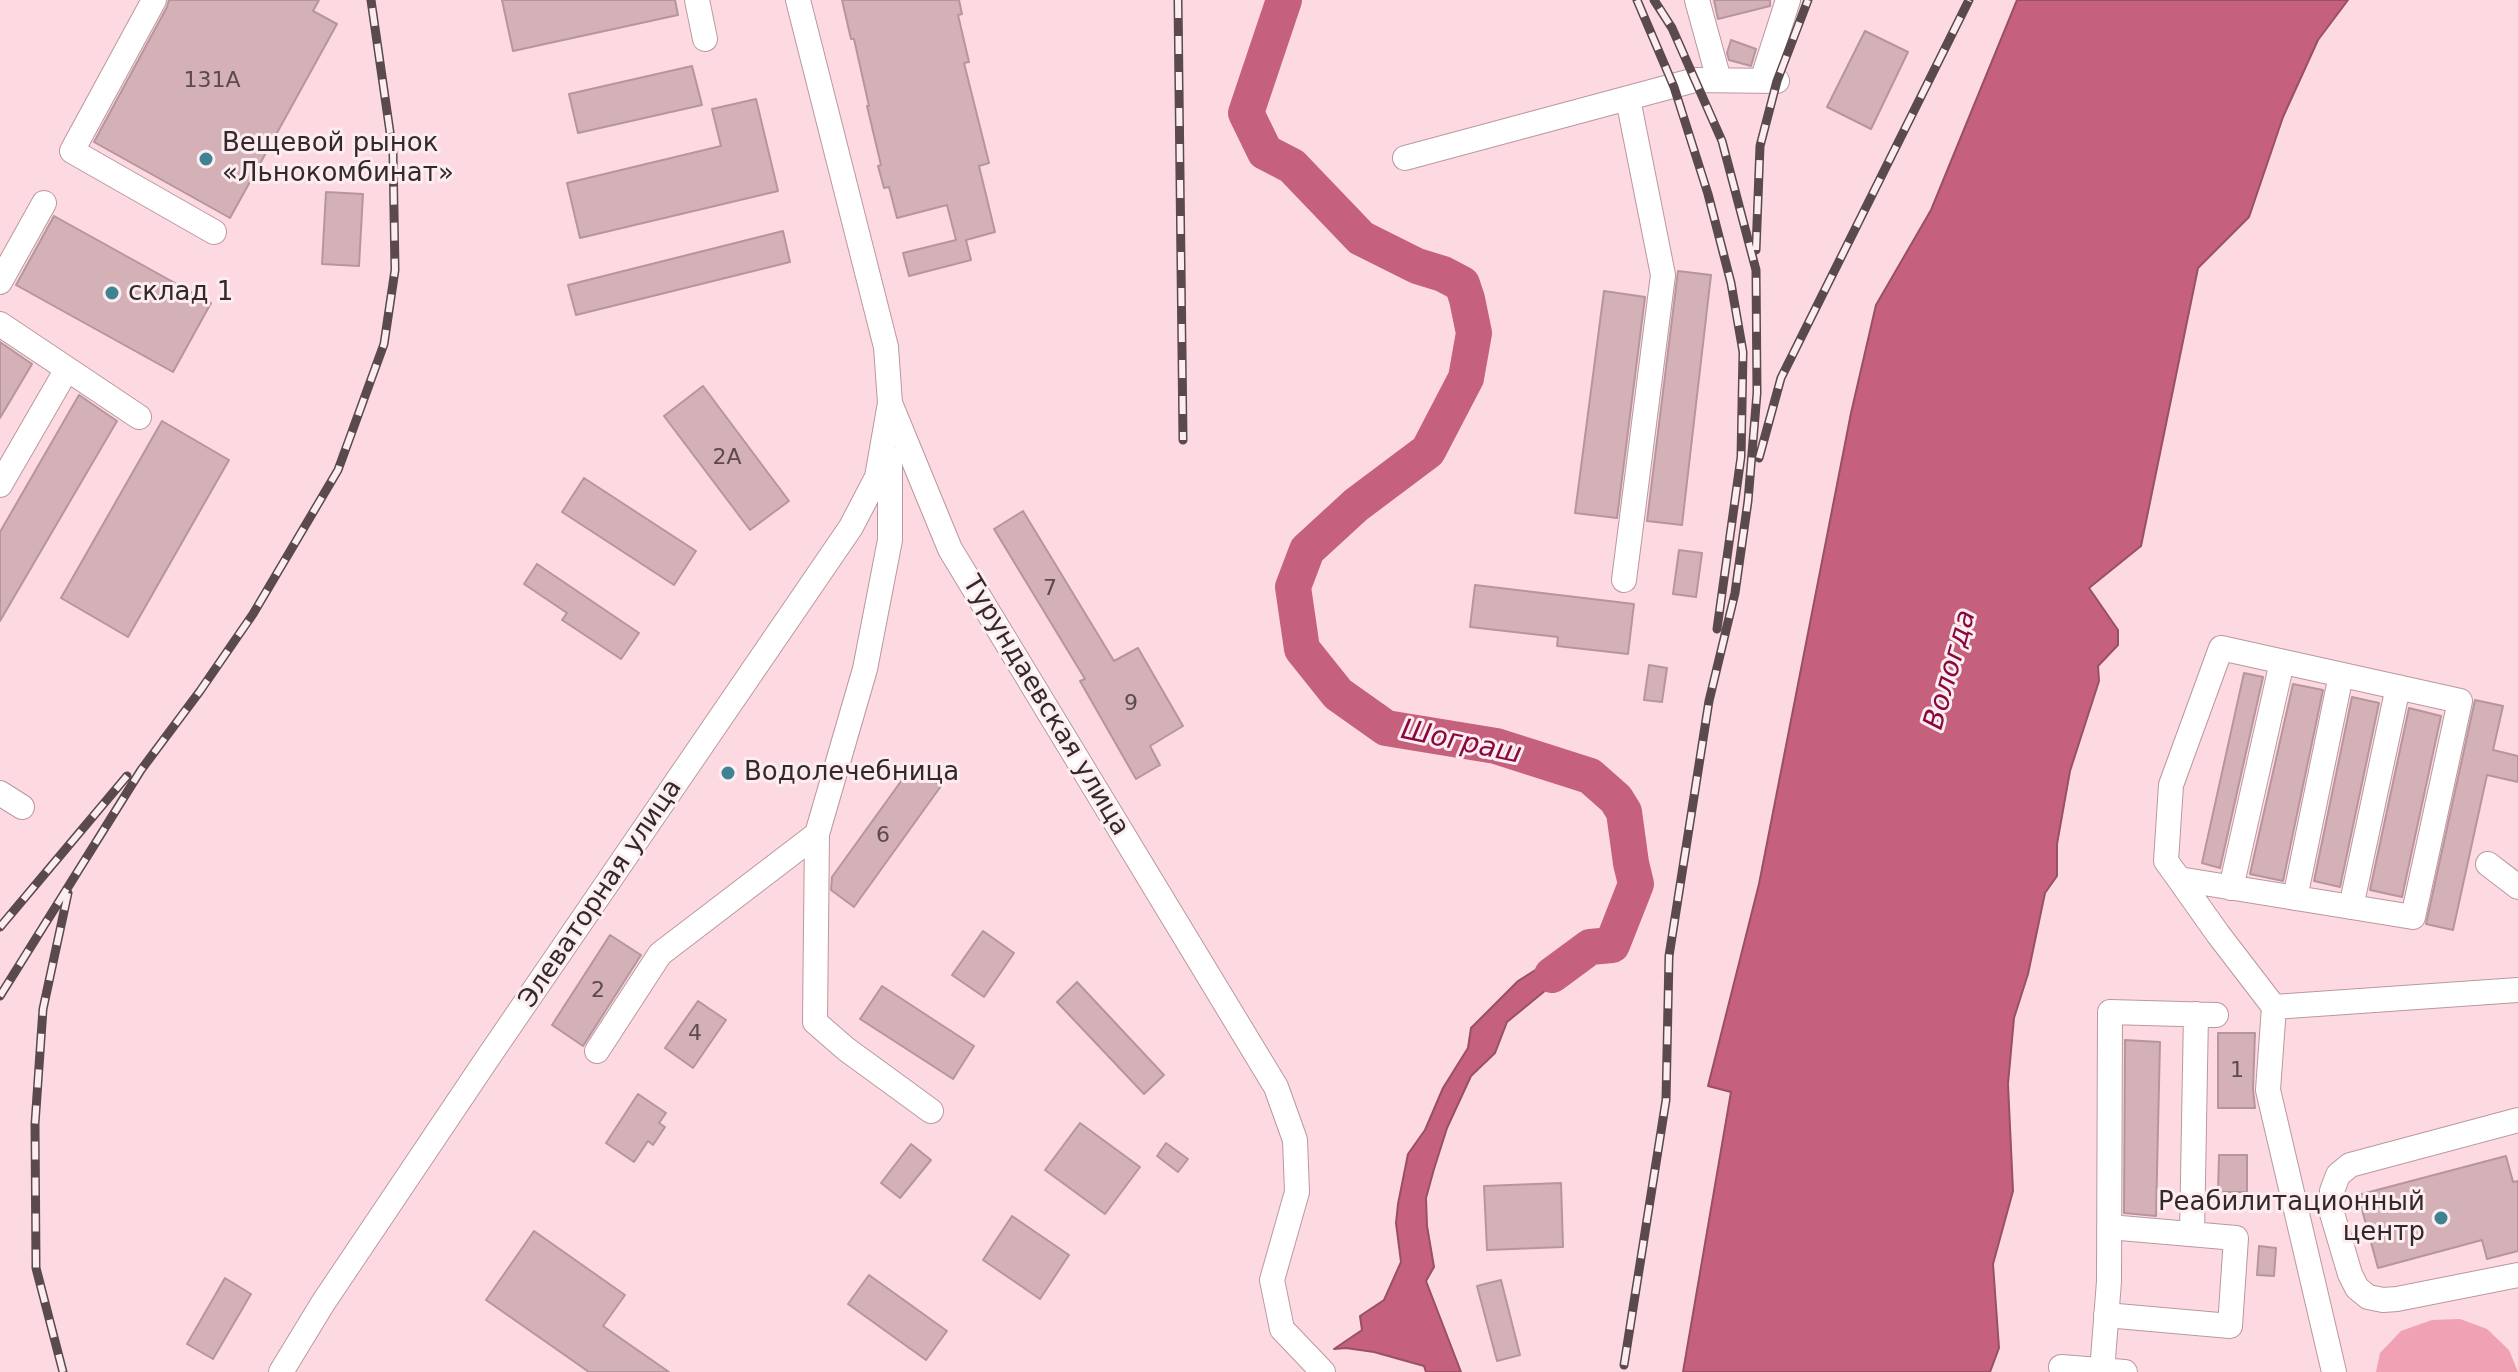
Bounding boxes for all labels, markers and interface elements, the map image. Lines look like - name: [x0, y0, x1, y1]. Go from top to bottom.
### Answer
- house number: 131А: [183, 68, 241, 94]
- place label: Вещевой рынок «Льнокомбинат»: [222, 128, 454, 190]
- marker: Вещевой рынок «Льнокомбинат»: [197, 150, 215, 168]
- place label: склад 1: [128, 277, 233, 309]
- marker: склад 1: [103, 284, 121, 302]
- house number: 2А: [712, 445, 742, 471]
- street label: Турундаевская улица: [955, 570, 1135, 842]
- house number: 7: [1043, 576, 1057, 602]
- water label: Вологда: [1918, 606, 1984, 734]
- house number: 9: [1124, 691, 1138, 717]
- water label: Шограш: [1398, 714, 1524, 772]
- place label: Водолечебница: [744, 757, 959, 789]
- marker: Водолечебница: [719, 764, 737, 782]
- street label: Элеваторная улица: [513, 774, 689, 1014]
- house number: 6: [876, 823, 890, 849]
- house number: 2: [591, 978, 605, 1004]
- house number: 4: [688, 1021, 702, 1047]
- house number: 1: [2230, 1058, 2244, 1084]
- place label: Реабилитационный центр: [2158, 1187, 2425, 1248]
- marker: Реабилитационный центр: [2432, 1209, 2450, 1227]

